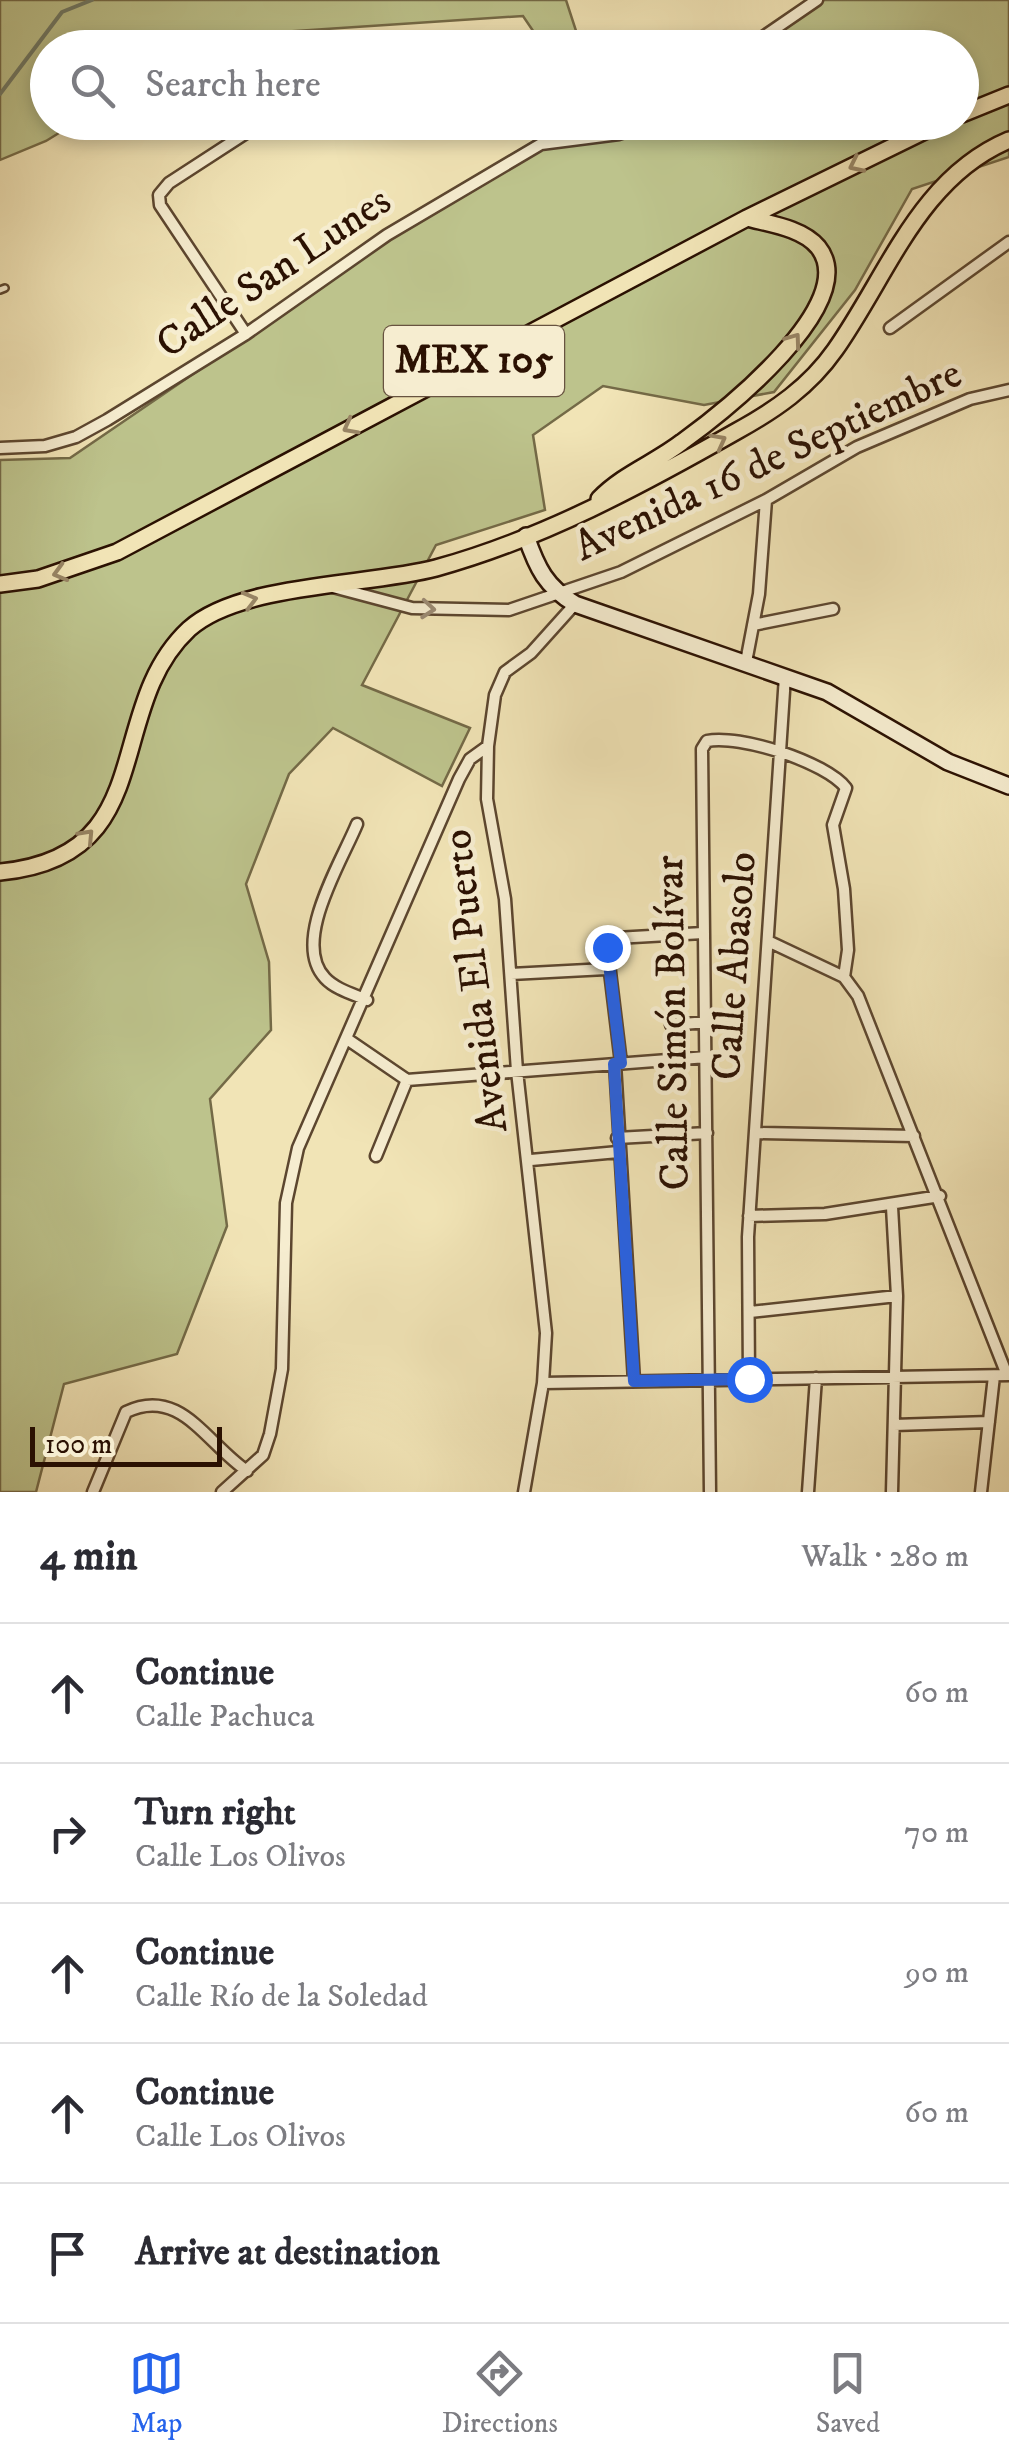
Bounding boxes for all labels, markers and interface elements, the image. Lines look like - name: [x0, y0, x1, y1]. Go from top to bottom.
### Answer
- search box: [30, 30, 979, 140]
- icon: search: [65, 58, 120, 113]
- text: Search here: [145, 61, 321, 109]
- one-way arrow: [848, 153, 866, 172]
- street label: Calle San Lunes: [147, 175, 401, 371]
- road number: MEX 105: [384, 326, 564, 396]
- one-way arrow: [782, 332, 800, 351]
- street label: Avenida 16 de Septiembre: [566, 348, 970, 574]
- one-way arrow: [342, 415, 360, 435]
- one-way arrow: [709, 434, 727, 453]
- one-way arrow: [52, 561, 69, 582]
- one-way arrow: [241, 591, 258, 612]
- one-way arrow: [420, 598, 436, 620]
- street label: Avenida El Puerto: [432, 826, 520, 1136]
- one-way arrow: [75, 830, 93, 848]
- street label: Calle Abasolo: [701, 850, 769, 1082]
- street label: Calle Simón Bolívar: [644, 855, 702, 1191]
- route end: [585, 925, 631, 971]
- route start: [727, 1357, 773, 1403]
- scale bar: [30, 1422, 222, 1466]
- text: 100 m: [45, 1427, 112, 1462]
- text: 4 min: [40, 1531, 138, 1583]
- text: Walk · 280 m: [801, 1537, 969, 1577]
- text: Continue: [135, 1649, 274, 1697]
- icon: ahead: [40, 1666, 95, 1721]
- text: 60 m: [904, 1673, 969, 1713]
- text: Calle Pachuca: [135, 1697, 314, 1737]
- text: Turn right: [135, 1789, 296, 1837]
- icon: right: [40, 1806, 95, 1861]
- text: 70 m: [904, 1813, 969, 1853]
- text: Calle Los Olivos: [135, 1837, 346, 1877]
- text: Continue: [135, 1929, 274, 1977]
- icon: ahead: [40, 1946, 95, 2001]
- text: 90 m: [905, 1953, 969, 1993]
- text: Calle Río de la Soledad: [135, 1977, 428, 2017]
- text: Continue: [135, 2069, 274, 2117]
- icon: ahead: [40, 2086, 95, 2141]
- text: 60 m: [904, 2093, 969, 2133]
- text: Calle Los Olivos: [135, 2117, 346, 2157]
- icon: arrive: [40, 2226, 95, 2281]
- text: Arrive at destination: [135, 2229, 440, 2277]
- tab: Map: [129, 2346, 184, 2441]
- tab: Directions: [442, 2346, 558, 2441]
- tab: Saved: [816, 2346, 880, 2441]

